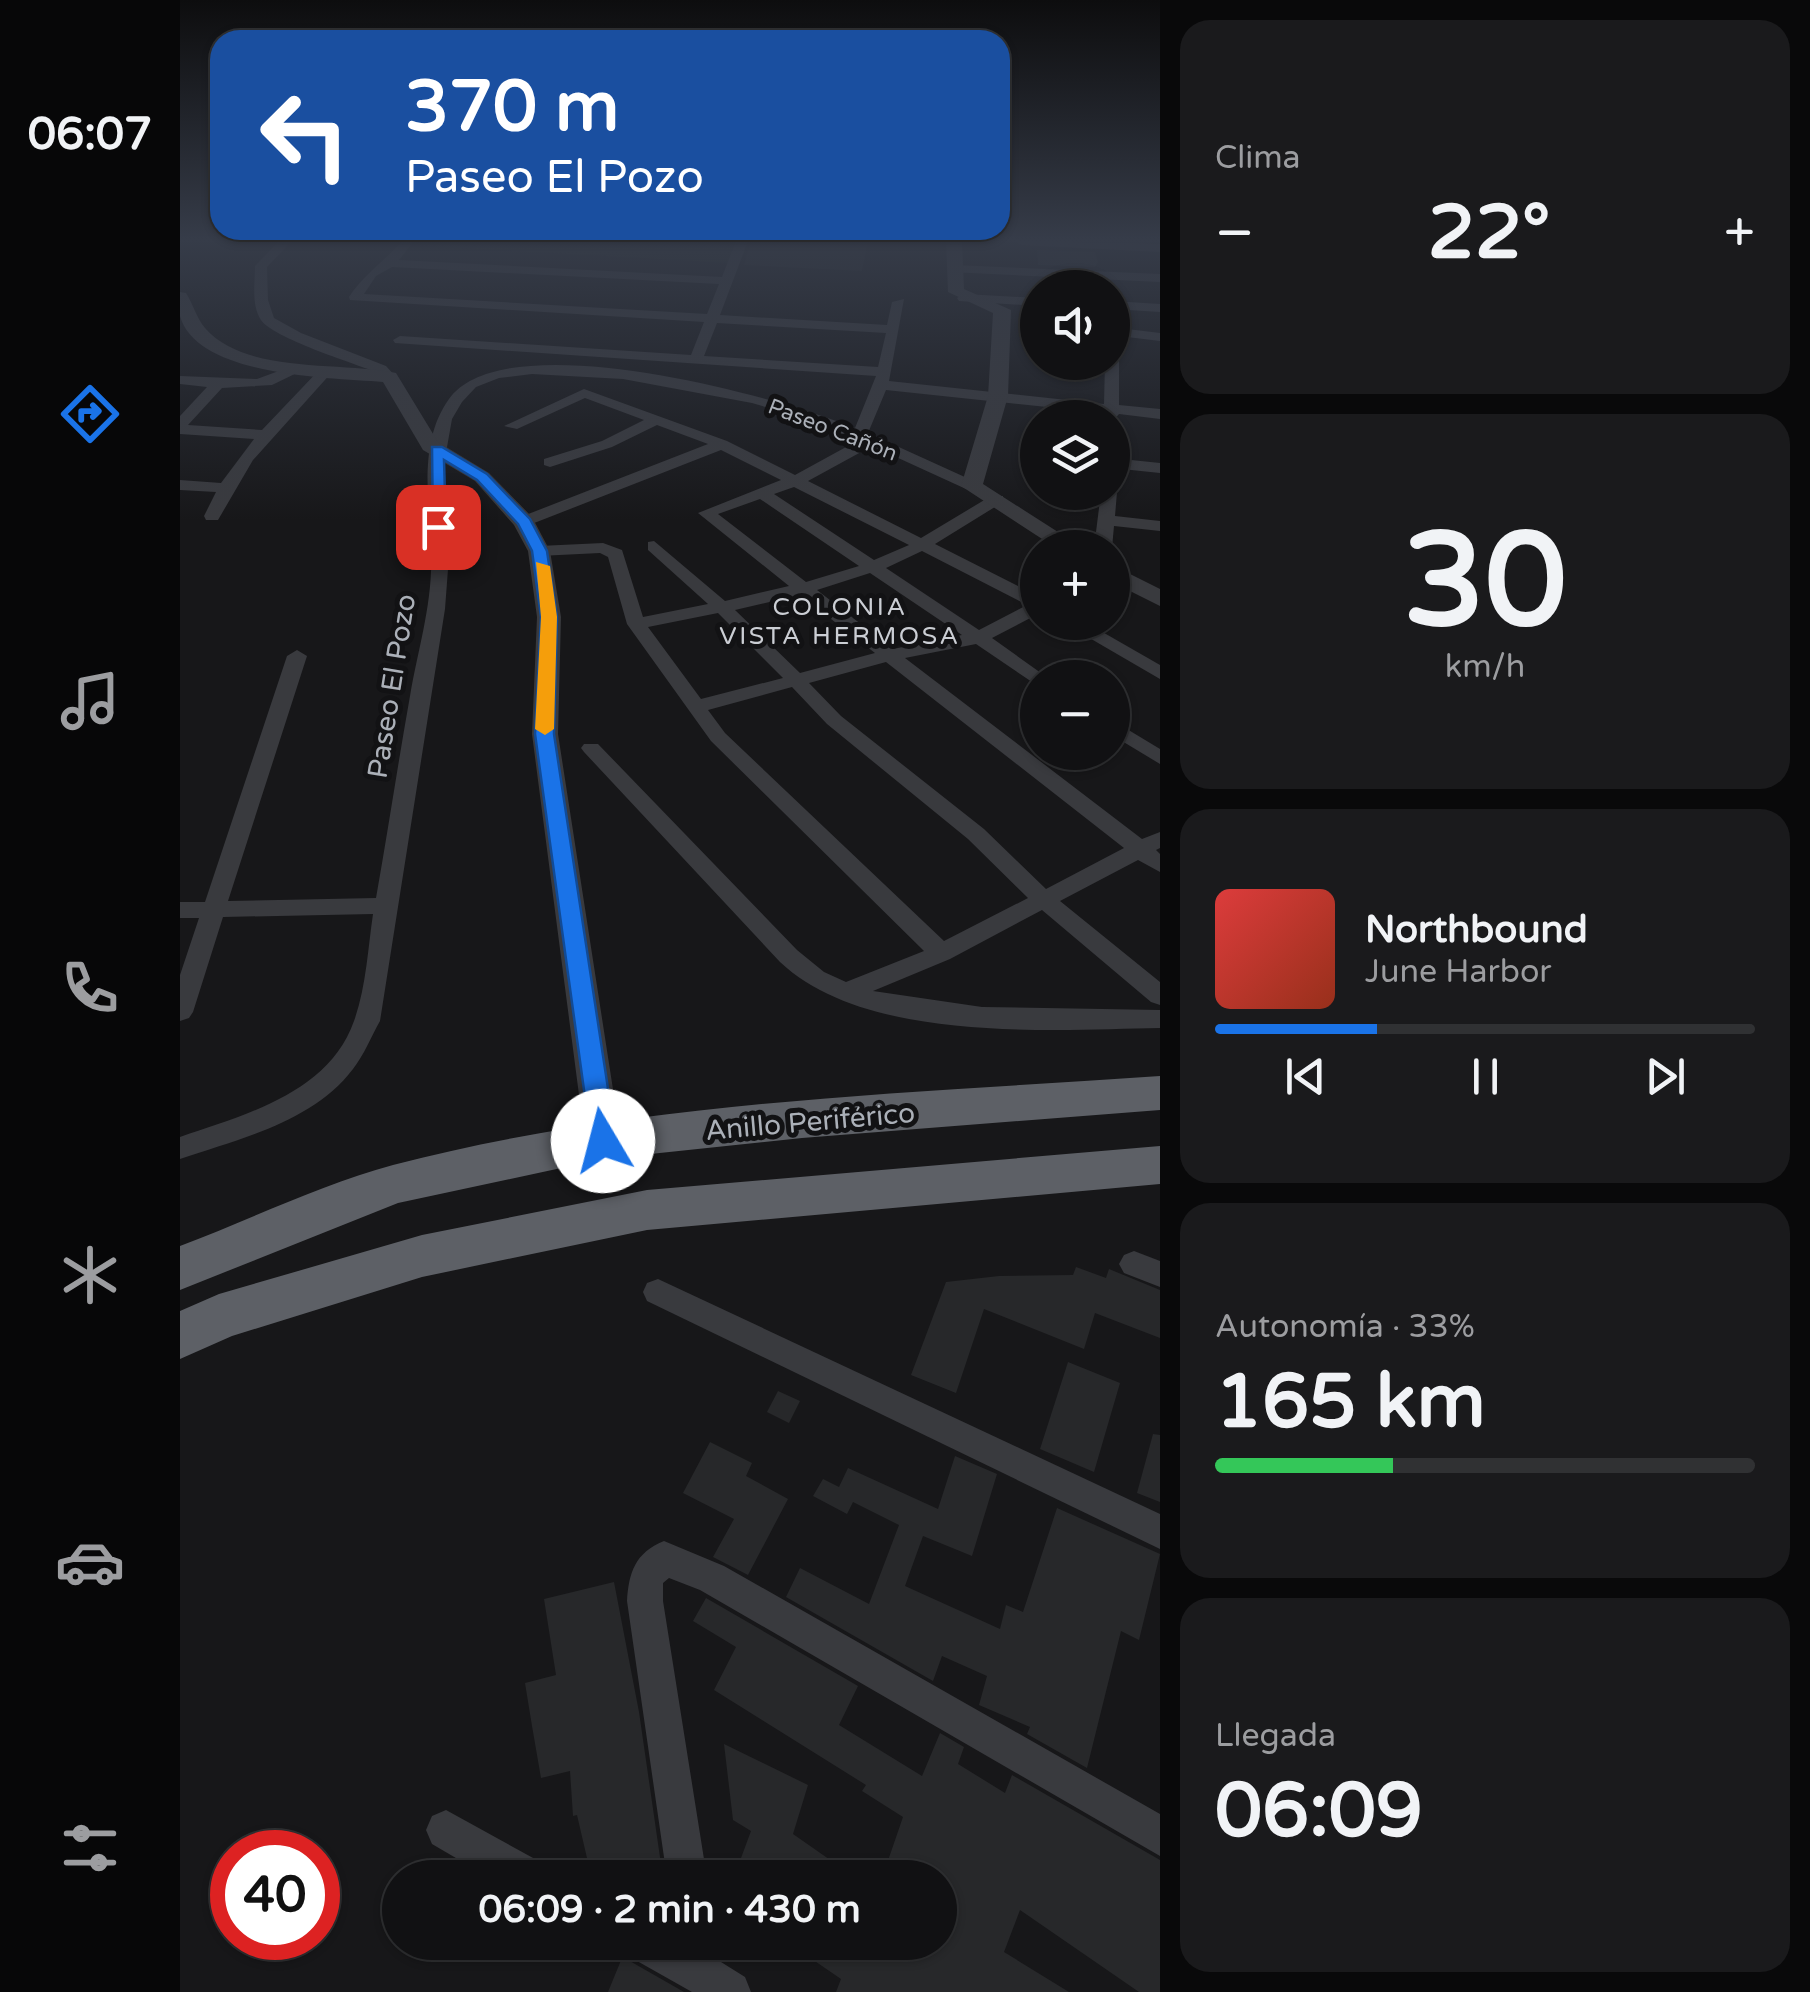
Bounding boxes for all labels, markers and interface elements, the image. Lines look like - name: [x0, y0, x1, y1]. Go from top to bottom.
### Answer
- text: 370 m: [405, 66, 619, 150]
- icon: left: [240, 70, 370, 200]
- text: 06:07: [28, 108, 152, 162]
- text: Clima: [1215, 139, 1301, 177]
- text: Paseo El Pozo: [405, 151, 704, 205]
- text: 22°: [1428, 188, 1550, 278]
- text: −: [1215, 201, 1254, 267]
- text: +: [1724, 201, 1755, 267]
- map controls: [1020, 270, 1130, 770]
- button: sound: [1020, 270, 1130, 380]
- icon: directions: [55, 379, 125, 449]
- street label: Paseo Cañón: [764, 393, 901, 467]
- button: layers: [1020, 400, 1130, 510]
- pin: [396, 485, 481, 570]
- icon: arrive: [411, 500, 466, 555]
- text: 30: [1403, 505, 1567, 661]
- button: +: [1020, 530, 1130, 640]
- street label: Paseo El Pozo: [361, 592, 423, 781]
- district label: COLONIA VISTA HERMOSA: [719, 592, 961, 651]
- text: km/h: [1445, 648, 1525, 686]
- button: −: [1020, 660, 1130, 770]
- icon: music: [55, 666, 125, 736]
- text: Northbound: [1365, 907, 1588, 953]
- icon: phone: [55, 953, 125, 1023]
- text: June Harbor: [1365, 953, 1552, 991]
- icon: previous: [1278, 1049, 1333, 1104]
- icon: pause: [1458, 1049, 1513, 1104]
- icon: next: [1638, 1049, 1693, 1104]
- position arrow: [551, 1089, 655, 1193]
- street label: Anillo Periférico: [704, 1096, 916, 1148]
- icon: climate: [55, 1240, 125, 1310]
- text: Autonomía · 33%: [1215, 1308, 1475, 1346]
- text: 165 km: [1215, 1357, 1486, 1447]
- icon: car: [55, 1527, 125, 1597]
- text: Llegada: [1215, 1717, 1336, 1755]
- text: 06:09: [1215, 1766, 1423, 1856]
- icon: filters: [55, 1813, 125, 1883]
- speed limit sign: 40: [210, 1830, 340, 1960]
- text: 06:09 · 2 min · 430 m: [478, 1887, 861, 1933]

